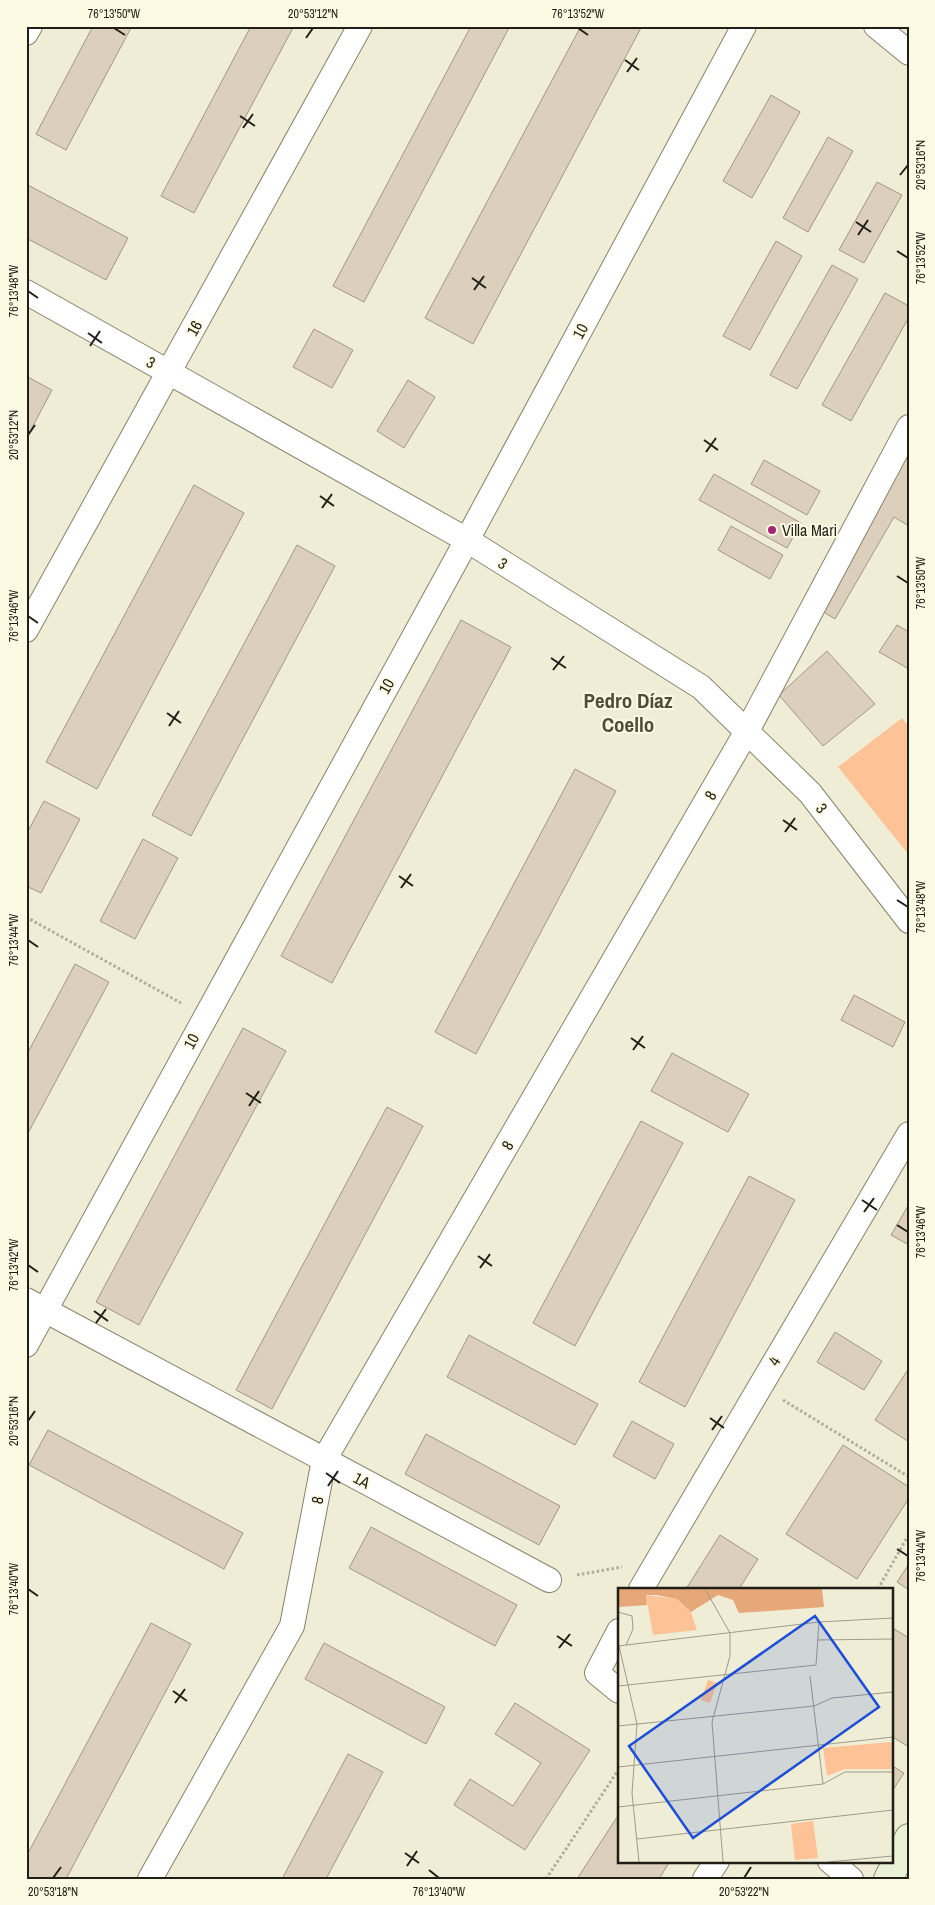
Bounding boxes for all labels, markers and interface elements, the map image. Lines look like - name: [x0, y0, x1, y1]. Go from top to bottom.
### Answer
- text: 76°13'50"W: [88, 6, 141, 22]
- text: 20°53'12"N: [288, 6, 338, 22]
- text: 76°13'52"W: [552, 6, 605, 22]
- text: 20°53'16"N: [913, 140, 929, 190]
- text: 76°13'52"W: [913, 231, 929, 284]
- text: 76°13'48"W: [6, 264, 22, 317]
- street label: 16: [181, 316, 207, 340]
- street label: 10: [567, 319, 593, 343]
- street label: 3: [142, 351, 160, 373]
- text: 20°53'12"N: [6, 410, 22, 460]
- place label: Villa Mari: [782, 519, 837, 541]
- marker: Villa Mari: [766, 524, 778, 536]
- street label: 3: [494, 552, 512, 574]
- text: 76°13'50"W: [913, 556, 929, 609]
- text: 76°13'46"W: [6, 589, 22, 642]
- street label: 10: [373, 674, 399, 698]
- district label: Pedro Díaz Coello: [584, 686, 673, 739]
- street label: 8: [699, 786, 721, 804]
- street label: 3: [811, 798, 833, 818]
- text: 76°13'48"W: [913, 880, 929, 933]
- text: 76°13'44"W: [6, 913, 22, 966]
- street label: 10: [178, 1029, 204, 1053]
- street label: 8: [496, 1136, 518, 1154]
- text: 76°13'46"W: [913, 1205, 929, 1258]
- text: 76°13'42"W: [6, 1238, 22, 1291]
- street label: 4: [763, 1352, 785, 1370]
- text: 20°53'16"N: [6, 1396, 22, 1446]
- street label: 1A: [350, 1467, 374, 1494]
- street label: 8: [306, 1494, 328, 1506]
- text: 76°13'44"W: [913, 1529, 929, 1582]
- text: 76°13'40"W: [6, 1562, 22, 1615]
- inset map: [618, 1588, 892, 1862]
- text: 20°53'18"N: [28, 1884, 78, 1900]
- text: 76°13'40"W: [413, 1884, 466, 1900]
- text: 20°53'22"N: [719, 1884, 769, 1900]

